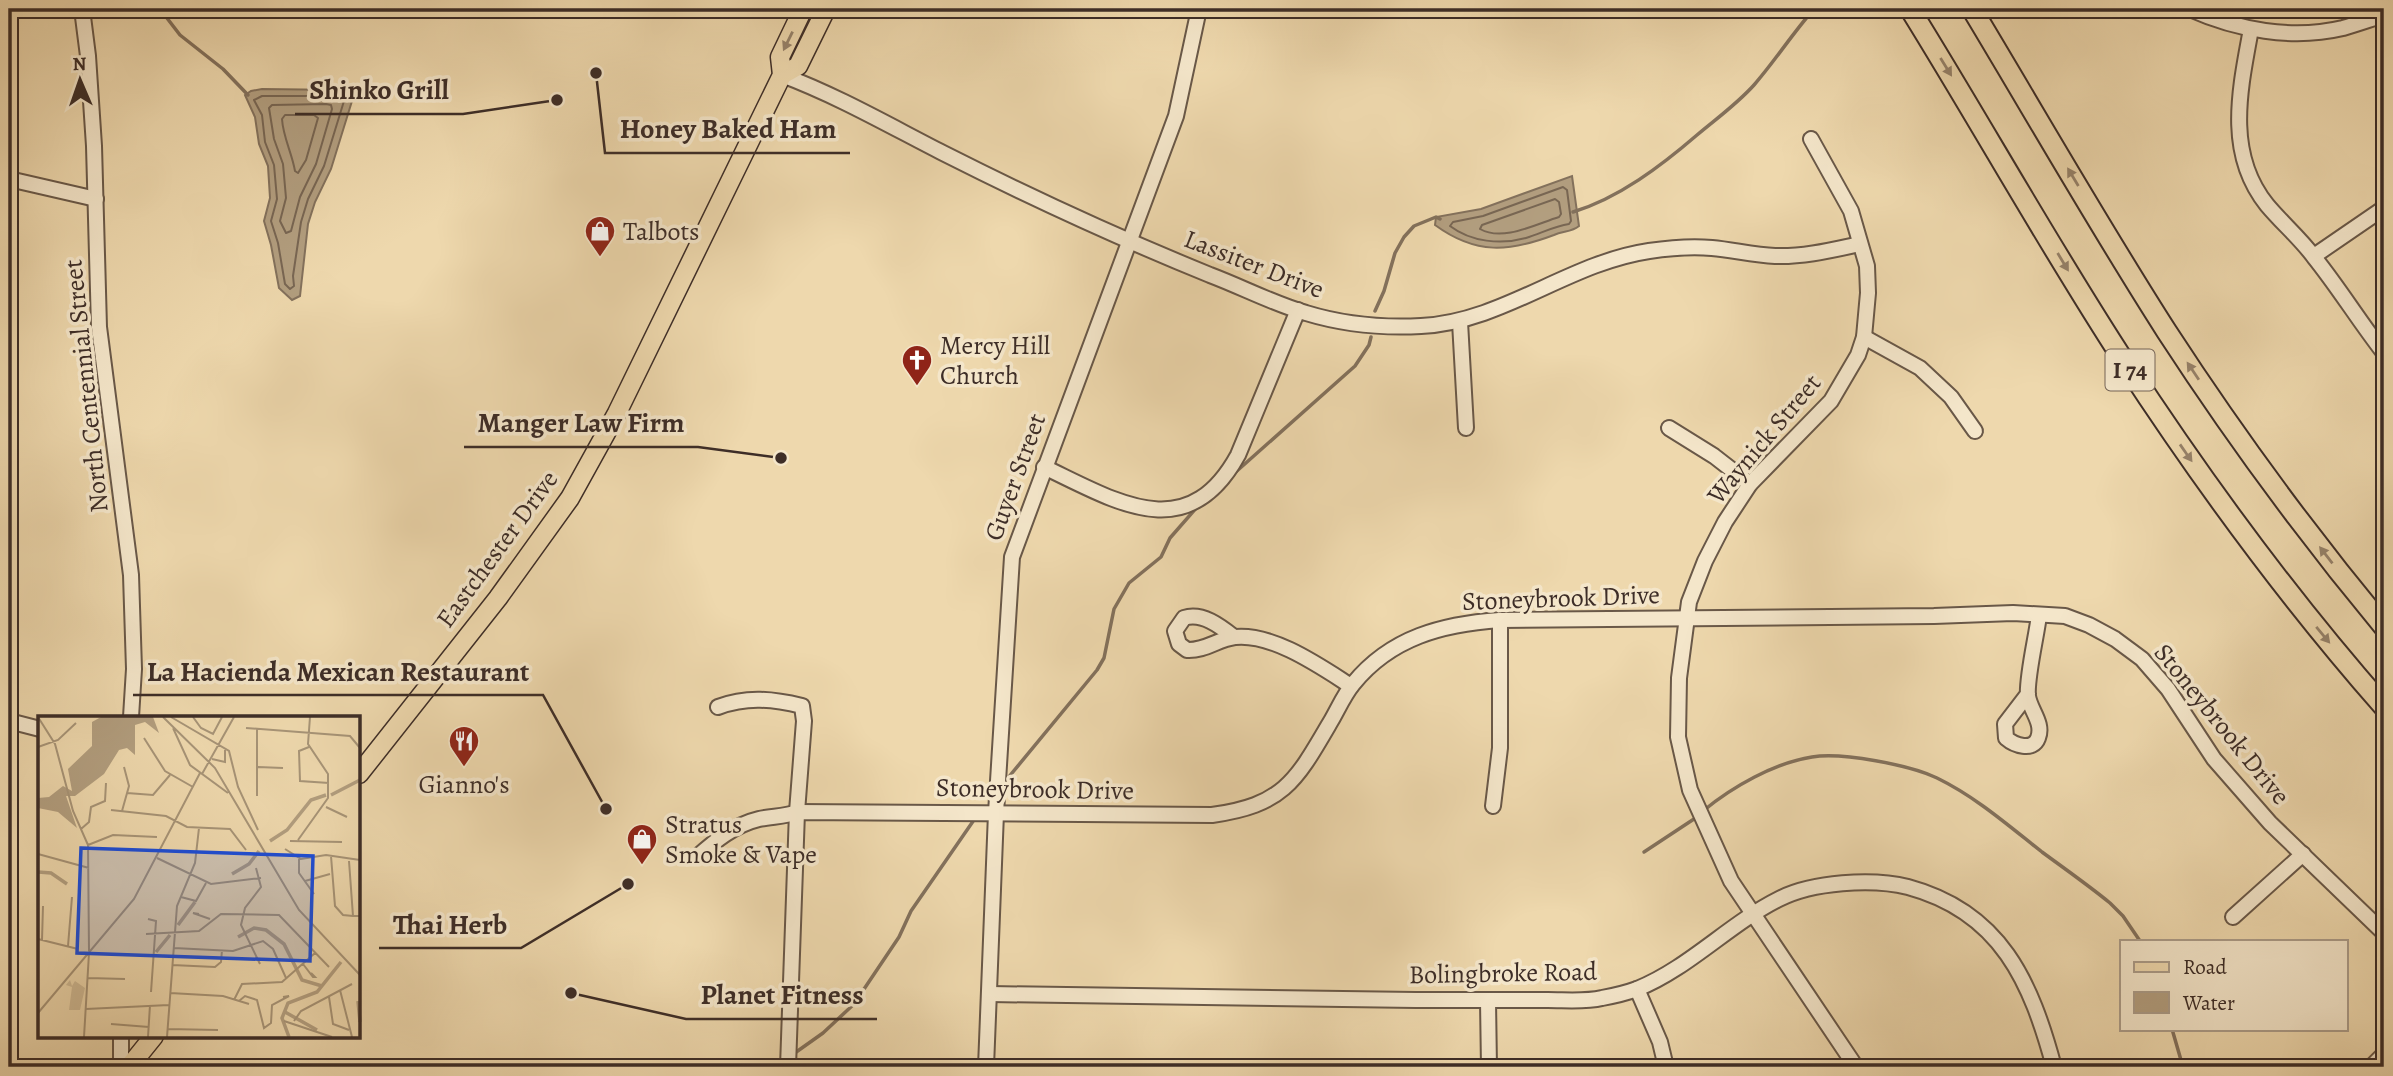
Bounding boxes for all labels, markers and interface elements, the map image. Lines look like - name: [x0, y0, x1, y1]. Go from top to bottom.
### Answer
- one-way arrow: [782, 31, 793, 51]
- north arrow: [46, 46, 116, 116]
- text: N: [72, 51, 87, 77]
- one-way arrow: [1939, 57, 1952, 76]
- callout: Shinko Grill: [295, 65, 463, 114]
- text: Shinko Grill: [309, 71, 449, 109]
- callout: Honey Baked Ham: [605, 104, 850, 153]
- text: Honey Baked Ham: [620, 110, 836, 148]
- one-way arrow: [2067, 168, 2080, 187]
- shop icon: Talbots: [583, 214, 617, 258]
- place label: Talbots: [623, 214, 700, 249]
- street label: Lassiter Drive: [1179, 221, 1329, 307]
- one-way arrow: [2057, 252, 2070, 271]
- street label: North Centennial Street: [55, 257, 117, 514]
- place label: Mercy Hill Church: [940, 328, 1050, 393]
- church icon: Mercy Hill Church: [900, 343, 934, 387]
- road number: I 74: [2106, 349, 2154, 390]
- one-way arrow: [2187, 361, 2200, 380]
- street label: Waynick Street: [1699, 366, 1829, 512]
- callout: Manger Law Firm: [464, 398, 698, 447]
- text: Manger Law Firm: [478, 404, 684, 442]
- street label: Guyer Street: [976, 408, 1054, 545]
- one-way arrow: [2179, 444, 2193, 462]
- street label: Eastchester Drive: [428, 463, 566, 635]
- one-way arrow: [2318, 547, 2333, 565]
- street label: Stoneybrook Drive: [1461, 577, 1661, 619]
- one-way arrow: [2315, 626, 2330, 643]
- street label: Stoneybrook Drive: [2146, 636, 2298, 812]
- callout: La Hacienda Mexican Restaurant: [133, 646, 543, 695]
- text: La Hacienda Mexican Restaurant: [147, 653, 529, 691]
- inset map: [38, 716, 360, 1038]
- restaurant icon: Gianno's: [447, 724, 481, 768]
- place label: Gianno's: [418, 767, 510, 802]
- street label: Stoneybrook Drive: [936, 770, 1134, 808]
- place label: Stratus Smoke & Vape: [665, 807, 817, 872]
- shop icon: Stratus Smoke & Vape: [625, 822, 659, 866]
- callout: Thai Herb: [379, 899, 521, 948]
- text: Thai Herb: [393, 906, 507, 944]
- legend: [2120, 940, 2348, 1030]
- text: Road: [2183, 953, 2227, 981]
- street label: Bolingbroke Road: [1409, 954, 1597, 992]
- callout: Planet Fitness: [686, 970, 877, 1019]
- text: Planet Fitness: [700, 976, 864, 1014]
- text: Water: [2182, 989, 2235, 1017]

